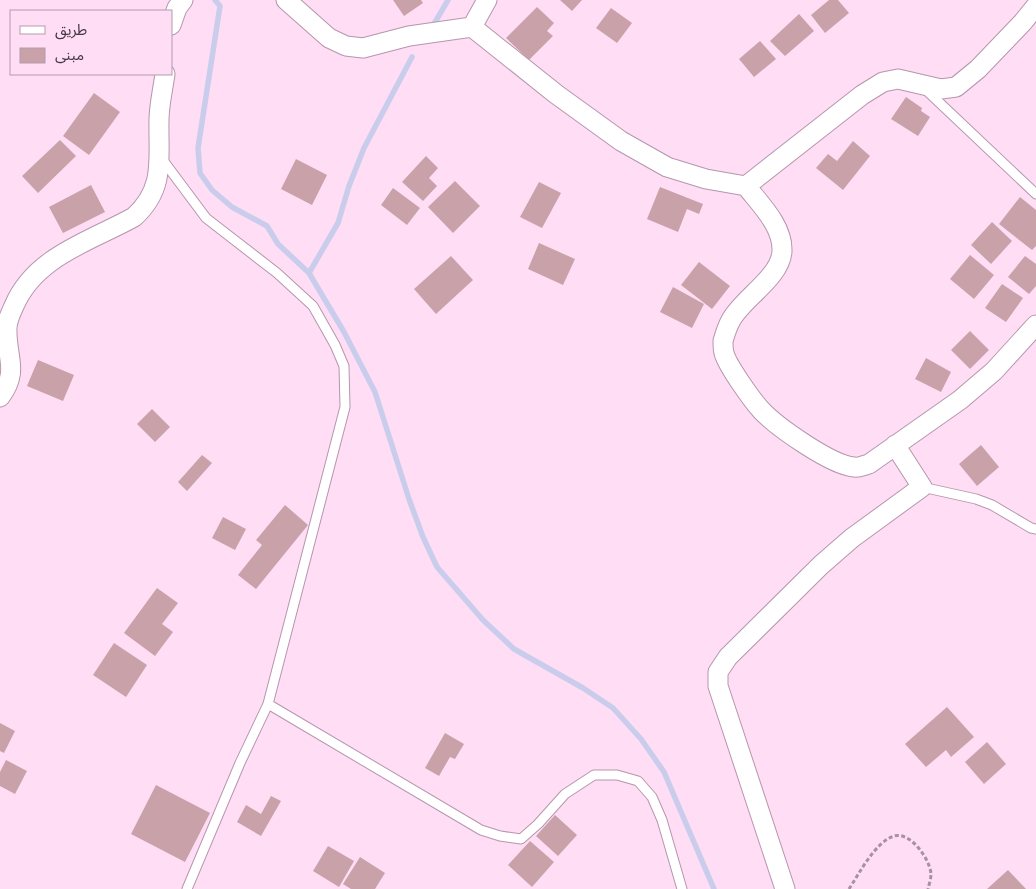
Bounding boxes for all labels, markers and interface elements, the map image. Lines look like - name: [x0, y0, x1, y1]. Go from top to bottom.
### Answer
- legend: [10, 10, 172, 75]
- text: طريق: [55, 21, 87, 40]
- text: مبنى: [55, 46, 84, 64]

